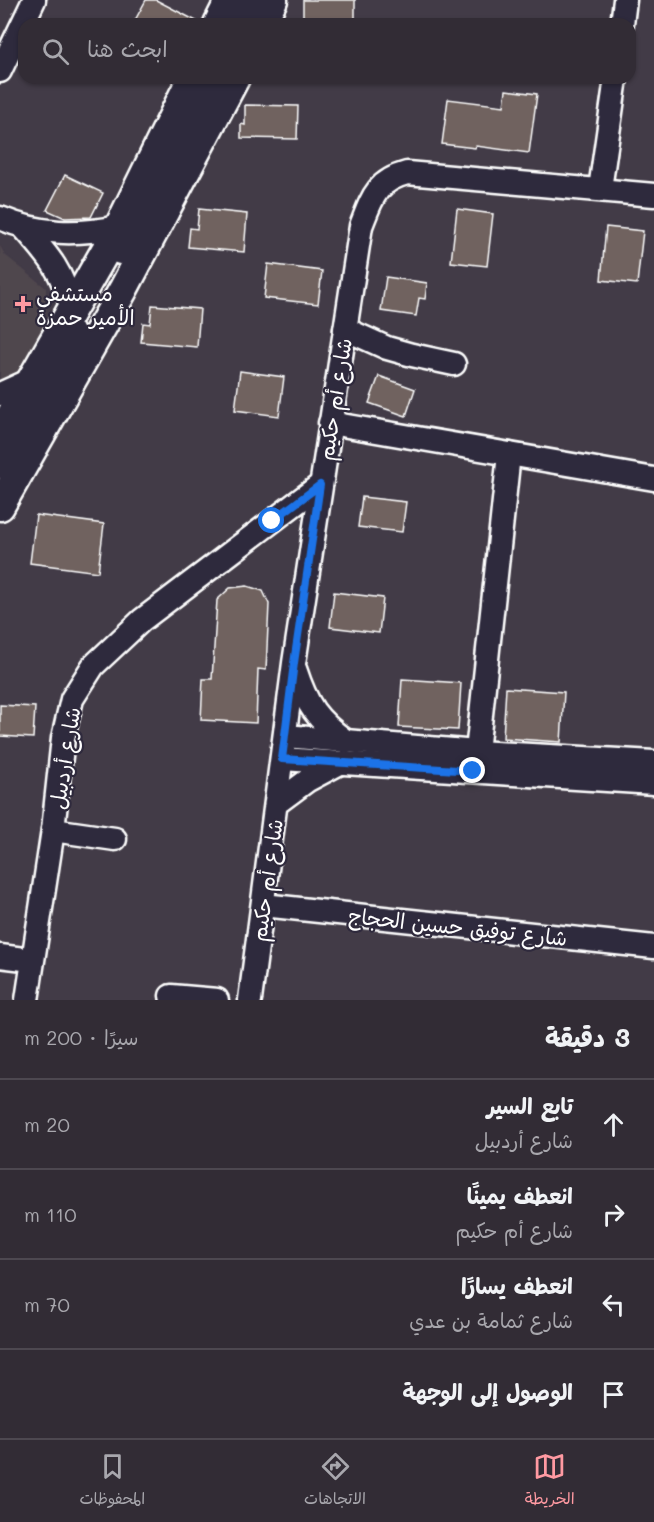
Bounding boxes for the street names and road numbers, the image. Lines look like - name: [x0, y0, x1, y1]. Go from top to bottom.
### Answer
- street label: شارع أم حكيم: [311, 336, 361, 463]
- street label: شارع أردبيل: [43, 705, 88, 811]
- street label: شارع أم حكيم: [244, 817, 292, 944]
- street label: شارع توفيق حسين الحجاج: [347, 901, 569, 954]

